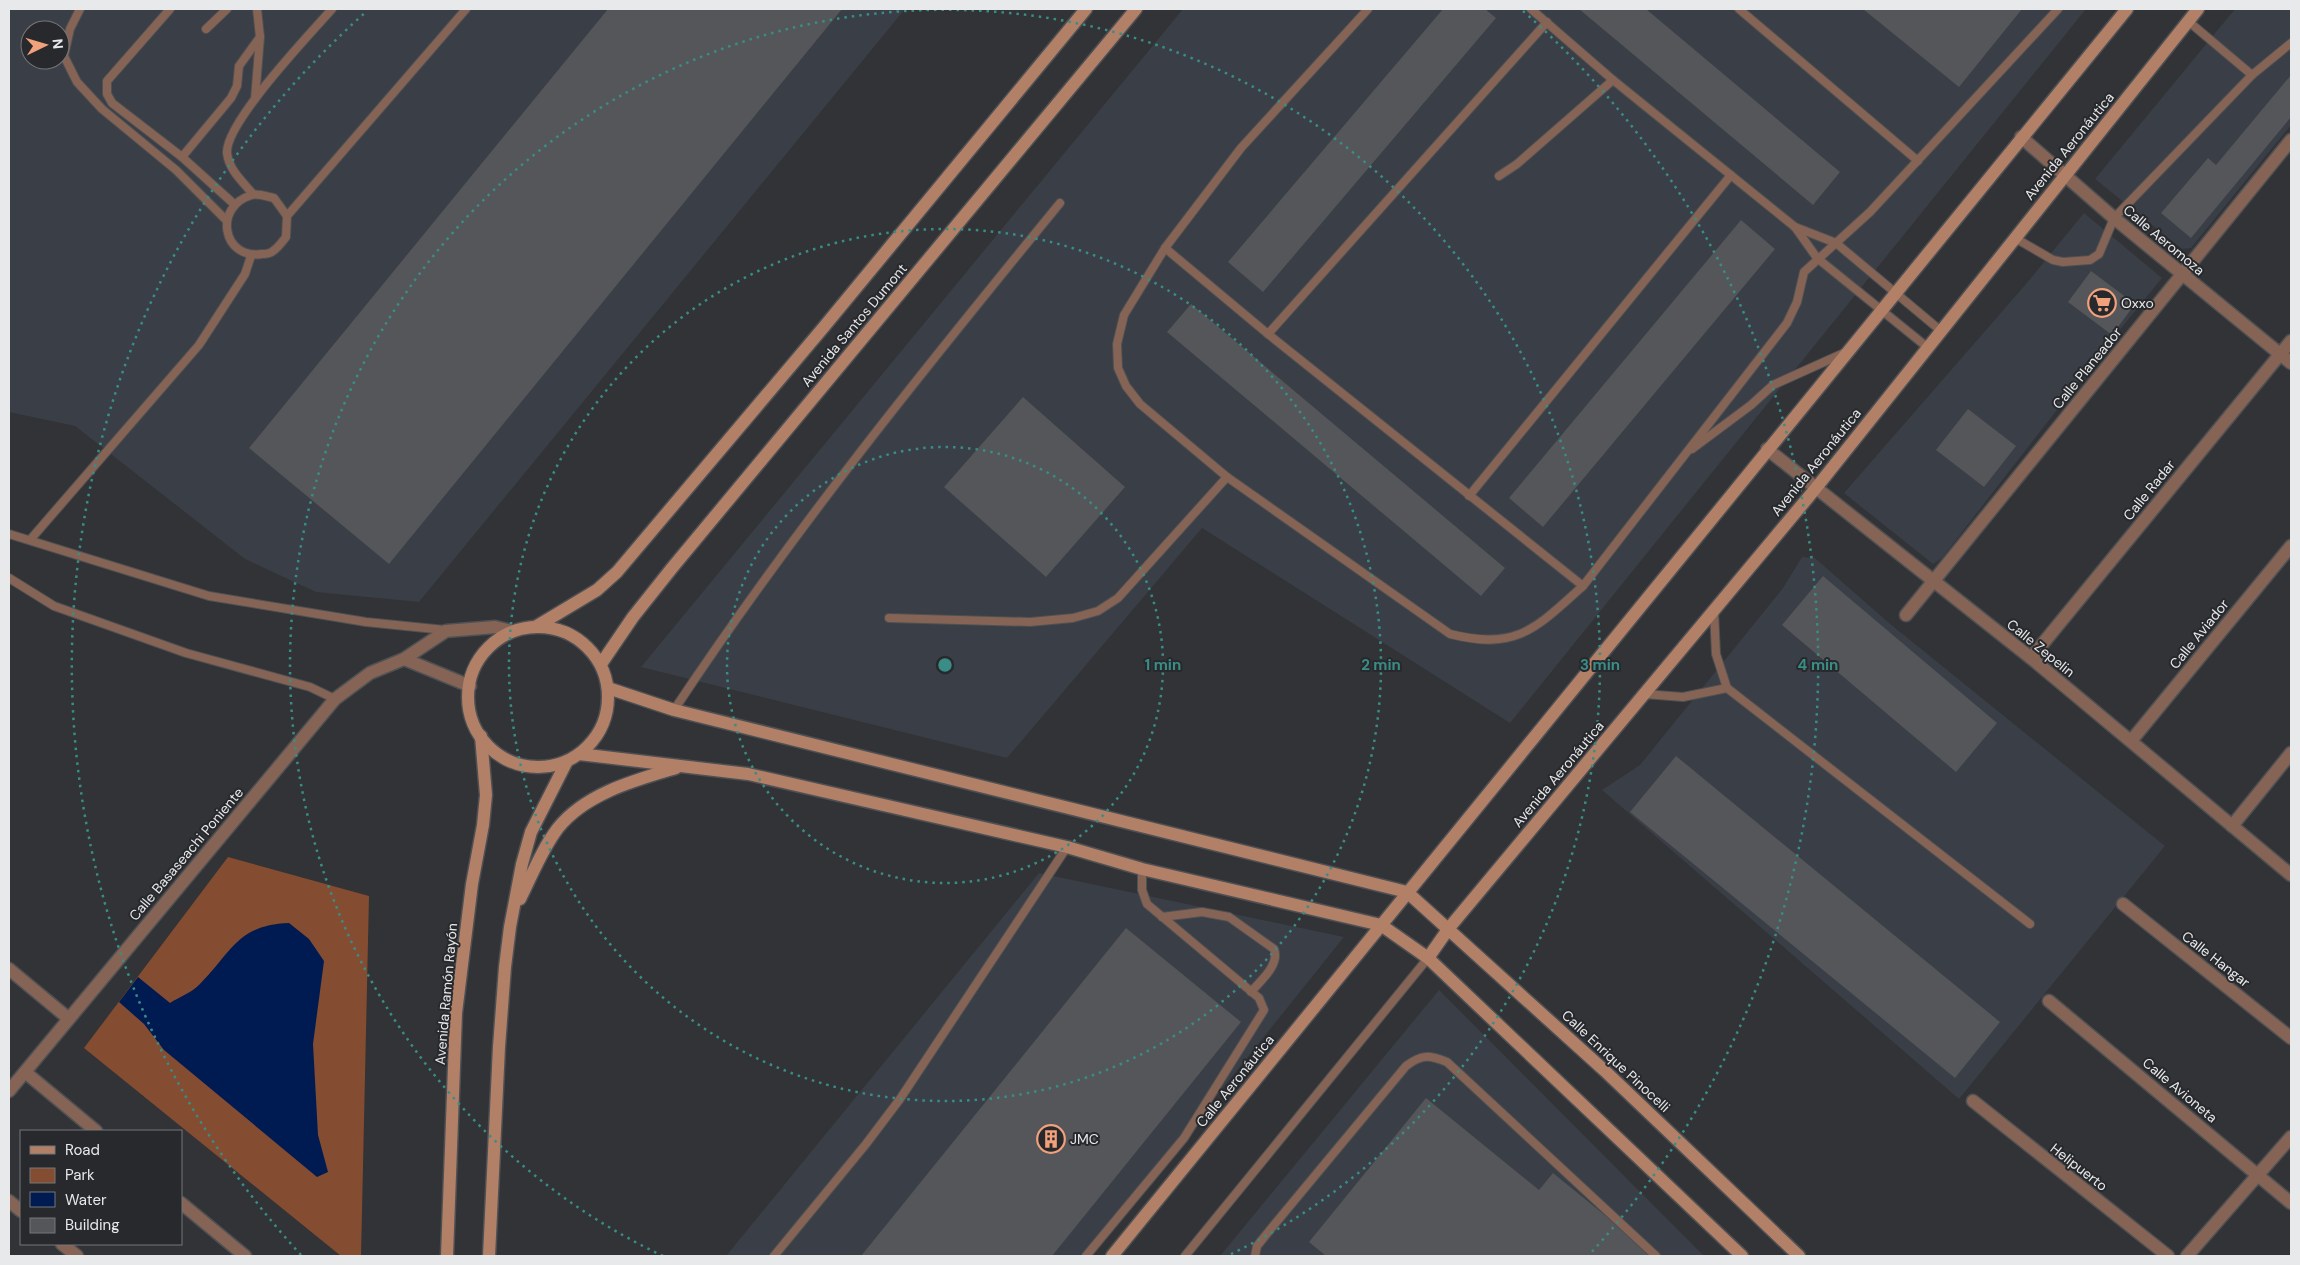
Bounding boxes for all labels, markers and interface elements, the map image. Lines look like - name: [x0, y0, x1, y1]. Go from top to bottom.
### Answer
- north arrow: [20, 20, 70, 70]
- text: N: [49, 38, 67, 50]
- street label: Avenida Aeronáutica: [2020, 89, 2118, 203]
- street label: Calle Aeromoza: [2120, 201, 2208, 279]
- street label: Avenida Santos Dumont: [797, 260, 911, 390]
- supermarket icon: Oxxo: [2087, 288, 2117, 318]
- place label: Oxxo: [2121, 294, 2154, 312]
- street label: Calle Planeador: [2048, 323, 2126, 413]
- street label: Avenida Aeronáutica: [1767, 405, 1865, 519]
- street label: Calle Radar: [2119, 456, 2179, 524]
- street label: Calle Aviador: [2165, 595, 2233, 673]
- street label: Calle Zepelin: [2003, 615, 2079, 681]
- text: 1 min: [1145, 655, 1181, 675]
- text: 2 min: [1361, 655, 1401, 675]
- text: 3 min: [1580, 655, 1620, 675]
- text: 4 min: [1798, 655, 1838, 675]
- centre of rings: [936, 656, 954, 674]
- street label: Avenida Aeronáutica: [1508, 717, 1608, 831]
- street label: Calle Basaseachi Poniente: [125, 784, 247, 924]
- street label: Avenida Ramón Rayón: [431, 922, 461, 1066]
- street label: Calle Hangar: [2178, 927, 2254, 991]
- street label: Calle Enrique Pinocelli: [1558, 1006, 1674, 1116]
- street label: Calle Aeronáutica: [1192, 1031, 1278, 1131]
- street label: Calle Avioneta: [2139, 1054, 2221, 1126]
- building icon: JMC: [1036, 1124, 1066, 1154]
- legend: [20, 1130, 182, 1245]
- place label: JMC: [1070, 1130, 1099, 1148]
- street label: Helipuerto: [2047, 1139, 2111, 1195]
- text: Road: [65, 1140, 100, 1160]
- text: Park: [65, 1165, 95, 1185]
- text: Water: [65, 1190, 107, 1210]
- text: Building: [65, 1215, 120, 1235]

